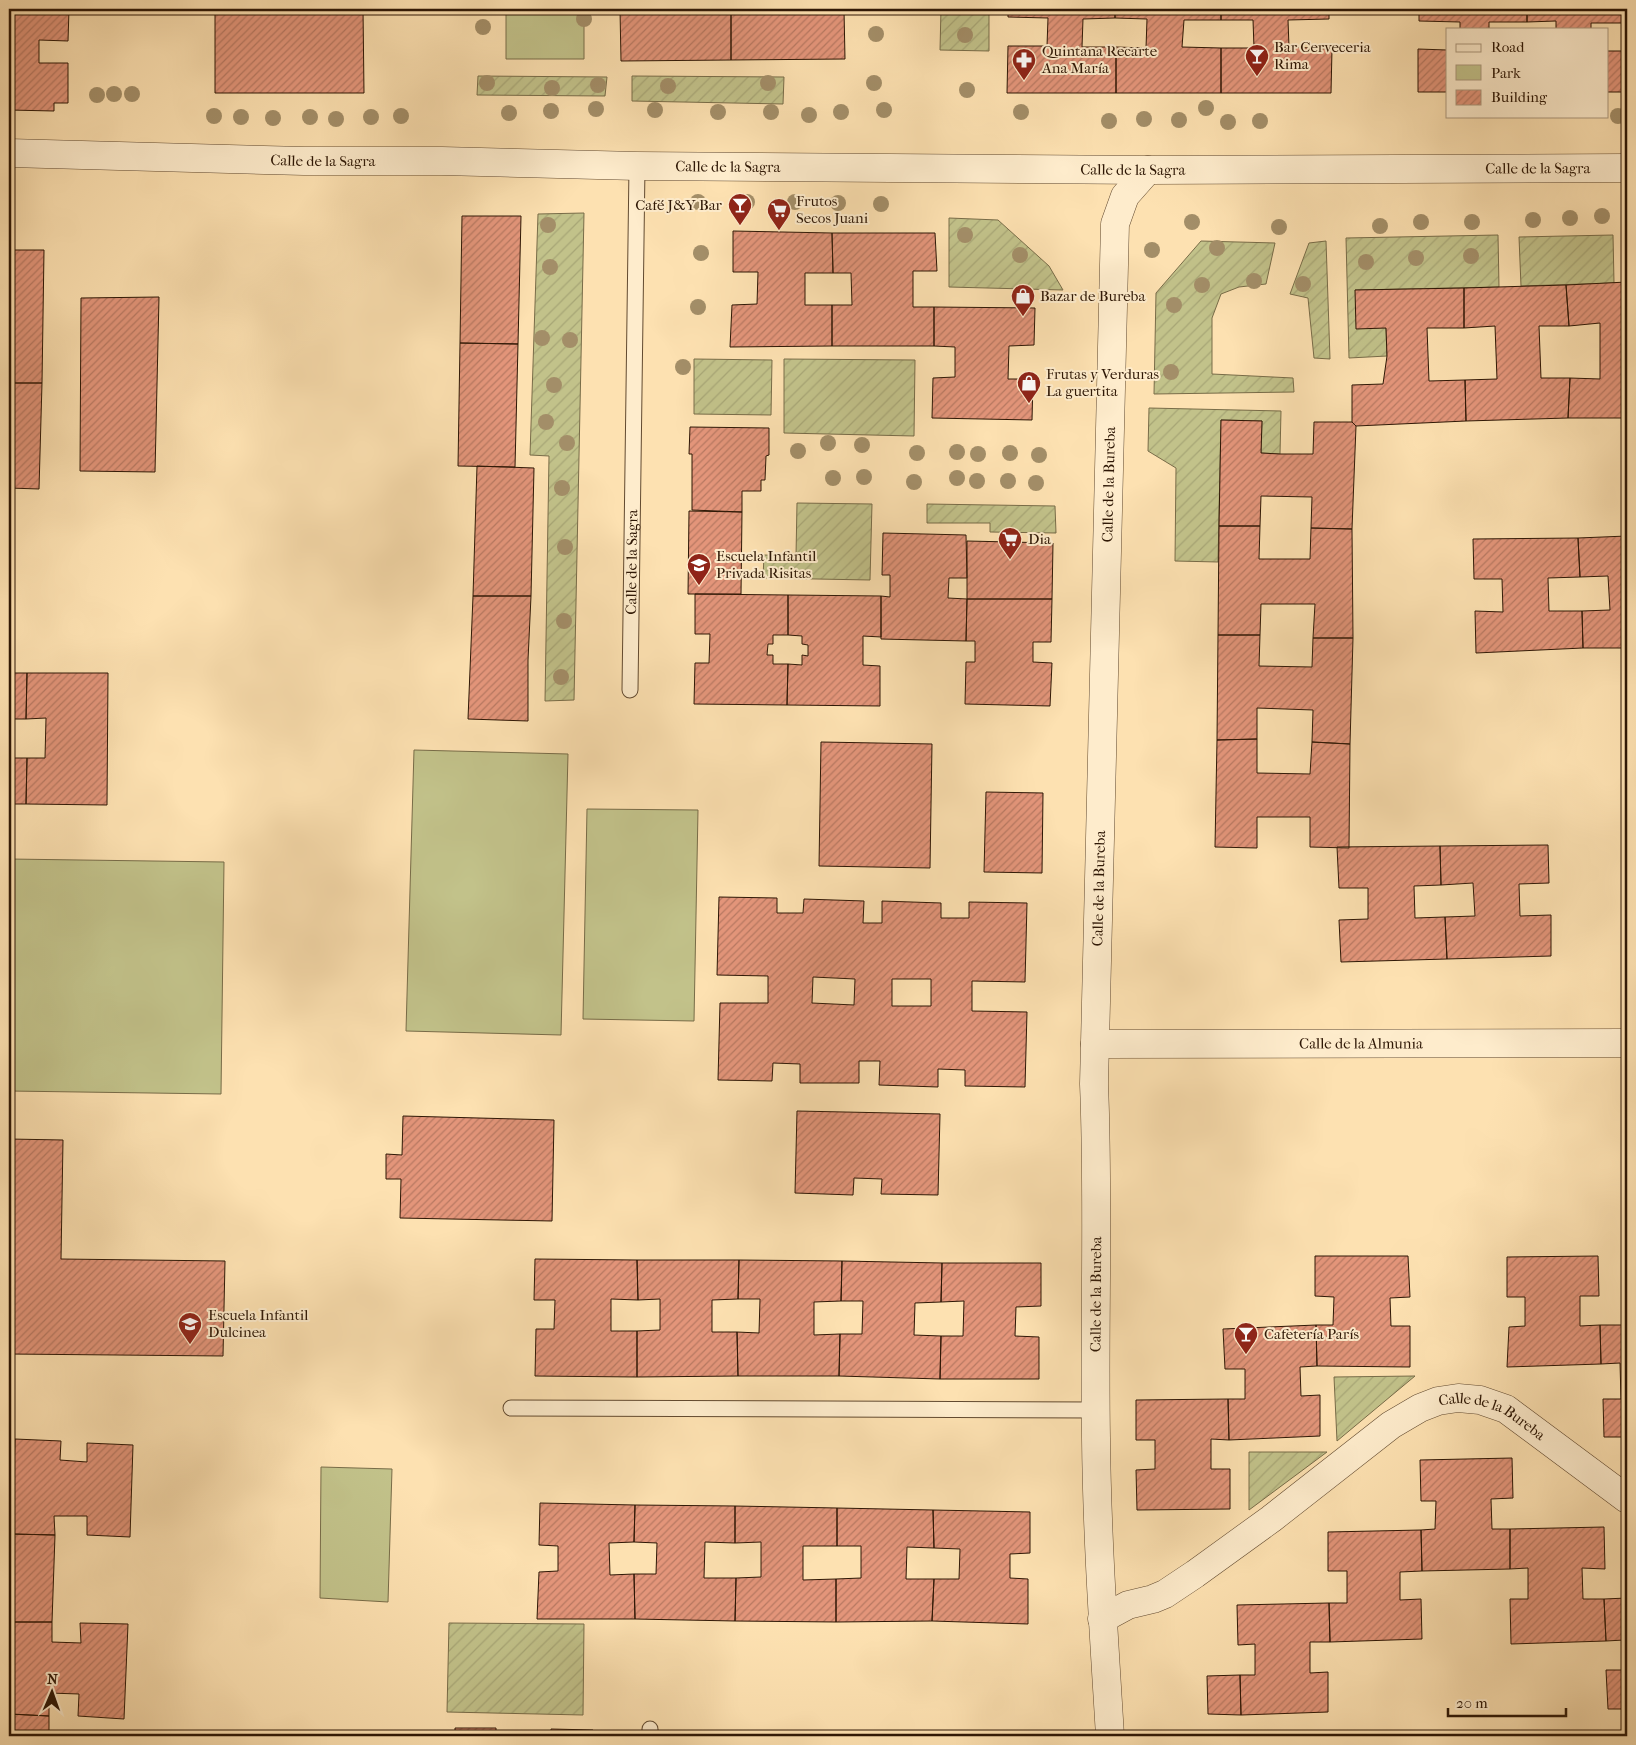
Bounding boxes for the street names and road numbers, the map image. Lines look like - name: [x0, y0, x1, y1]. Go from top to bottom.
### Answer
- street label: Calle de la Sagra: [270, 151, 377, 170]
- street label: Calle de la Sagra: [675, 157, 782, 176]
- street label: Calle de la Sagra: [1485, 159, 1591, 178]
- street label: Calle de la Sagra: [1080, 160, 1186, 179]
- street label: Calle de la Bureba: [1098, 425, 1119, 543]
- street label: Calle de la Sagra: [622, 508, 641, 615]
- street label: Calle de la Bureba: [1088, 829, 1109, 947]
- street label: Calle de la Almunia: [1299, 1034, 1424, 1053]
- street label: Calle de la Bureba: [1087, 1235, 1105, 1352]
- street label: Calle de la Bureba: [1437, 1389, 1550, 1445]

